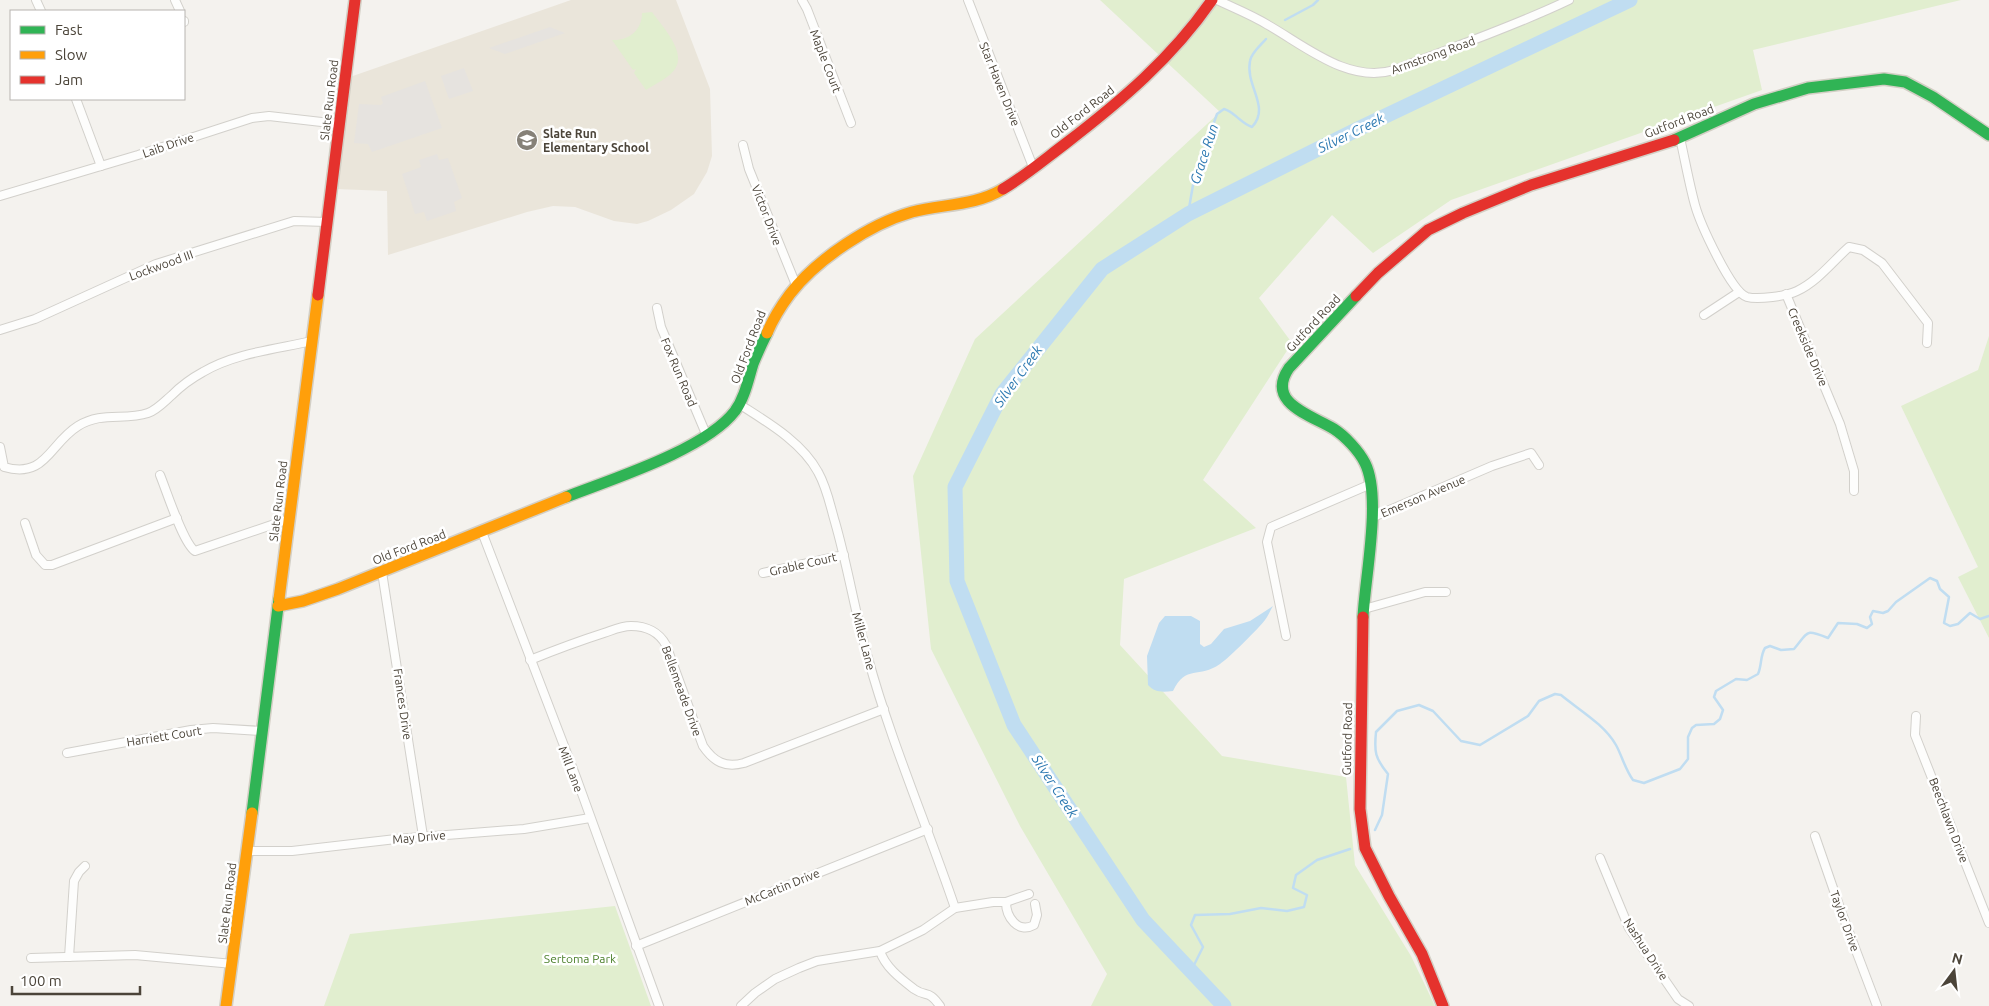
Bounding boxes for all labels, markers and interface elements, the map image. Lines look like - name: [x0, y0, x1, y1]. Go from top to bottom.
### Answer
- legend: [10, 10, 185, 100]
- text: Fast: [55, 21, 83, 38]
- street label: Maple Court: [808, 28, 844, 95]
- street label: Armstrong Road: [1389, 34, 1477, 76]
- street label: Star Haven Drive: [977, 40, 1023, 128]
- text: Slow: [55, 46, 88, 63]
- street label: Slate Run Road: [318, 59, 340, 141]
- text: Jam: [55, 71, 83, 88]
- street label: Old Ford Road: [1047, 83, 1117, 141]
- street label: Gutford Road: [1643, 102, 1715, 140]
- water label: Silver Creek: [1314, 110, 1388, 156]
- water label: Grace Run: [1187, 122, 1221, 186]
- place label: Slate Run Elementary School: [543, 127, 649, 154]
- school or university icon: Slate Run Elementary School: [515, 128, 539, 152]
- street label: Laib Drive: [141, 130, 195, 160]
- street label: Victor Drive: [749, 183, 785, 247]
- street label: Lockwood III: [127, 247, 195, 283]
- street label: Gutford Road: [1283, 292, 1343, 354]
- street label: Creekside Drive: [1786, 306, 1830, 388]
- street label: Old Ford Road: [728, 308, 768, 386]
- street label: Fox Run Road: [659, 336, 699, 408]
- water label: Silver Creek: [990, 342, 1046, 411]
- street label: Slate Run Road: [267, 460, 289, 542]
- street label: Emerson Avenue: [1379, 472, 1467, 520]
- street label: Old Ford Road: [370, 527, 448, 567]
- street label: Grable Court: [768, 550, 838, 578]
- street label: Miller Lane: [850, 611, 878, 671]
- street label: Bellemeade Drive: [660, 644, 704, 738]
- street label: Frances Drive: [392, 667, 414, 741]
- street label: Gutford Road: [1340, 702, 1354, 776]
- street label: Harriett Court: [126, 724, 203, 748]
- street label: Mill Lane: [556, 744, 586, 794]
- water label: Silver Creek: [1028, 751, 1082, 821]
- street label: Beechlawn Drive: [1927, 776, 1971, 864]
- street label: May Drive: [392, 828, 446, 846]
- street label: Slate Run Road: [216, 862, 238, 944]
- street label: McCartin Drive: [743, 866, 821, 908]
- street label: Taylor Drive: [1828, 889, 1862, 953]
- street label: Nashua Drive: [1621, 916, 1671, 982]
- north arrow: [1929, 946, 1979, 996]
- text: N: [1950, 949, 1964, 968]
- park label: Sertoma Park: [544, 952, 616, 965]
- scale bar: [12, 964, 140, 996]
- text: 100 m: [20, 972, 62, 989]

